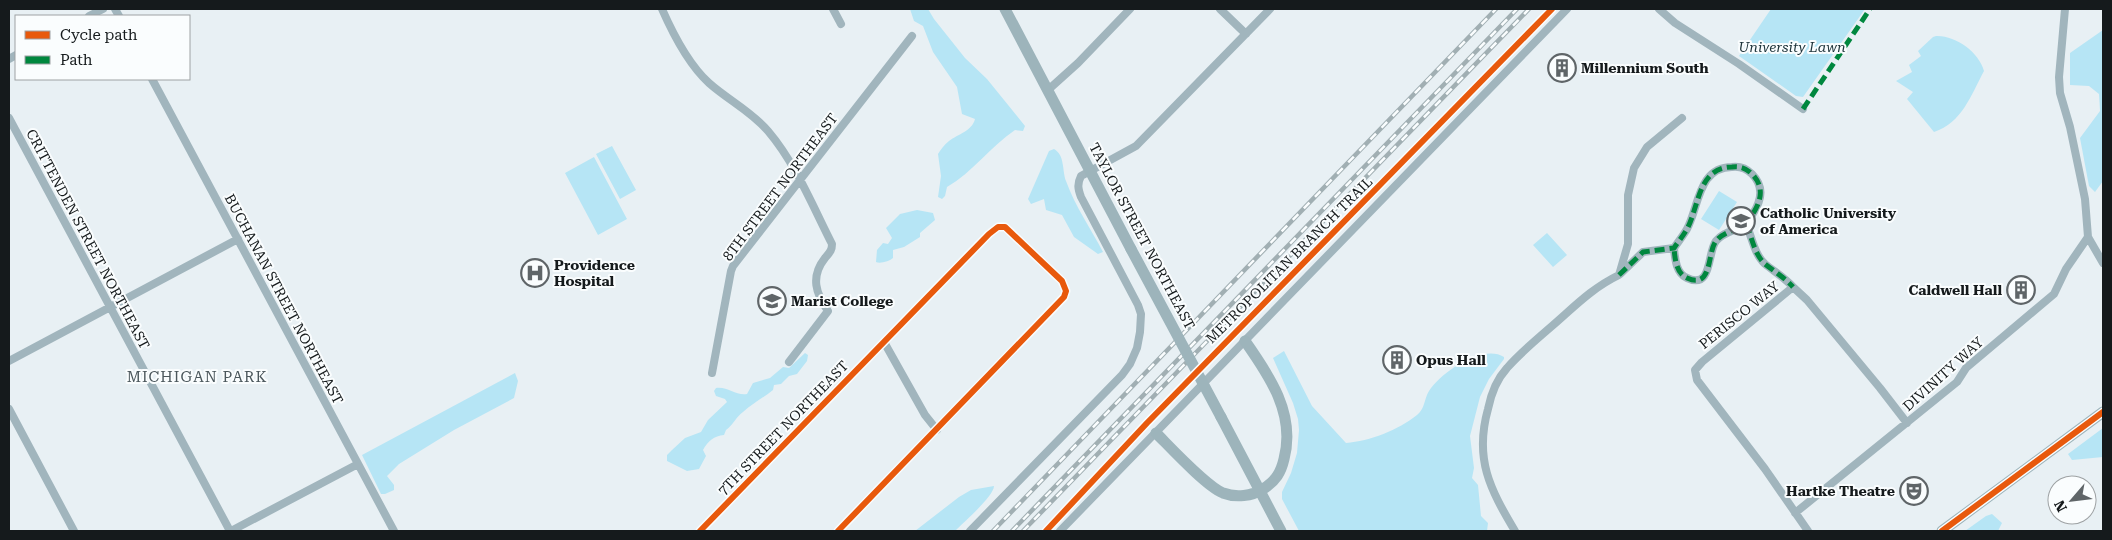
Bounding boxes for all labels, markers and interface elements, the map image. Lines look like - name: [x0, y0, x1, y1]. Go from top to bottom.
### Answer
- legend: [15, 15, 190, 80]
- text: Cycle path: [60, 26, 138, 44]
- park label: University Lawn: [1738, 39, 1846, 55]
- text: Path: [60, 51, 93, 69]
- building icon: Millennium South: [1547, 53, 1577, 83]
- place label: Millennium South: [1581, 60, 1709, 76]
- street label: 8TH STREET NORTHEAST: [719, 110, 841, 264]
- street label: CRITTENDEN STREET NORTHEAST: [23, 126, 153, 352]
- street label: TAYLOR STREET NORTHEAST: [1086, 140, 1198, 332]
- street label: METROPOLITAN BRANCH TRAIL: [1203, 173, 1376, 346]
- street label: BUCHANAN STREET NORTHEAST: [222, 191, 346, 407]
- place label: Catholic University of America: [1760, 205, 1897, 237]
- school or university icon: Catholic University of America: [1726, 206, 1756, 236]
- place label: Providence Hospital: [554, 257, 635, 289]
- hospital icon: Providence Hospital: [520, 258, 550, 288]
- building icon: Caldwell Hall: [2006, 275, 2036, 305]
- street label: PERISCO WAY: [1696, 278, 1783, 352]
- place label: Caldwell Hall: [1908, 282, 2002, 298]
- school or university icon: Marist College: [757, 286, 787, 316]
- place label: Marist College: [791, 293, 893, 309]
- street label: DIVINITY WAY: [1900, 333, 1987, 414]
- building icon: Opus Hall: [1382, 345, 1412, 375]
- place label: Opus Hall: [1416, 352, 1486, 368]
- street label: 7TH STREET NORTHEAST: [715, 358, 851, 498]
- district label: MICHIGAN PARK: [127, 368, 267, 386]
- north arrow: [2047, 475, 2097, 525]
- theatre icon: Hartke Theatre: [1899, 476, 1929, 506]
- place label: Hartke Theatre: [1786, 483, 1895, 499]
- text: N: [2051, 497, 2070, 515]

